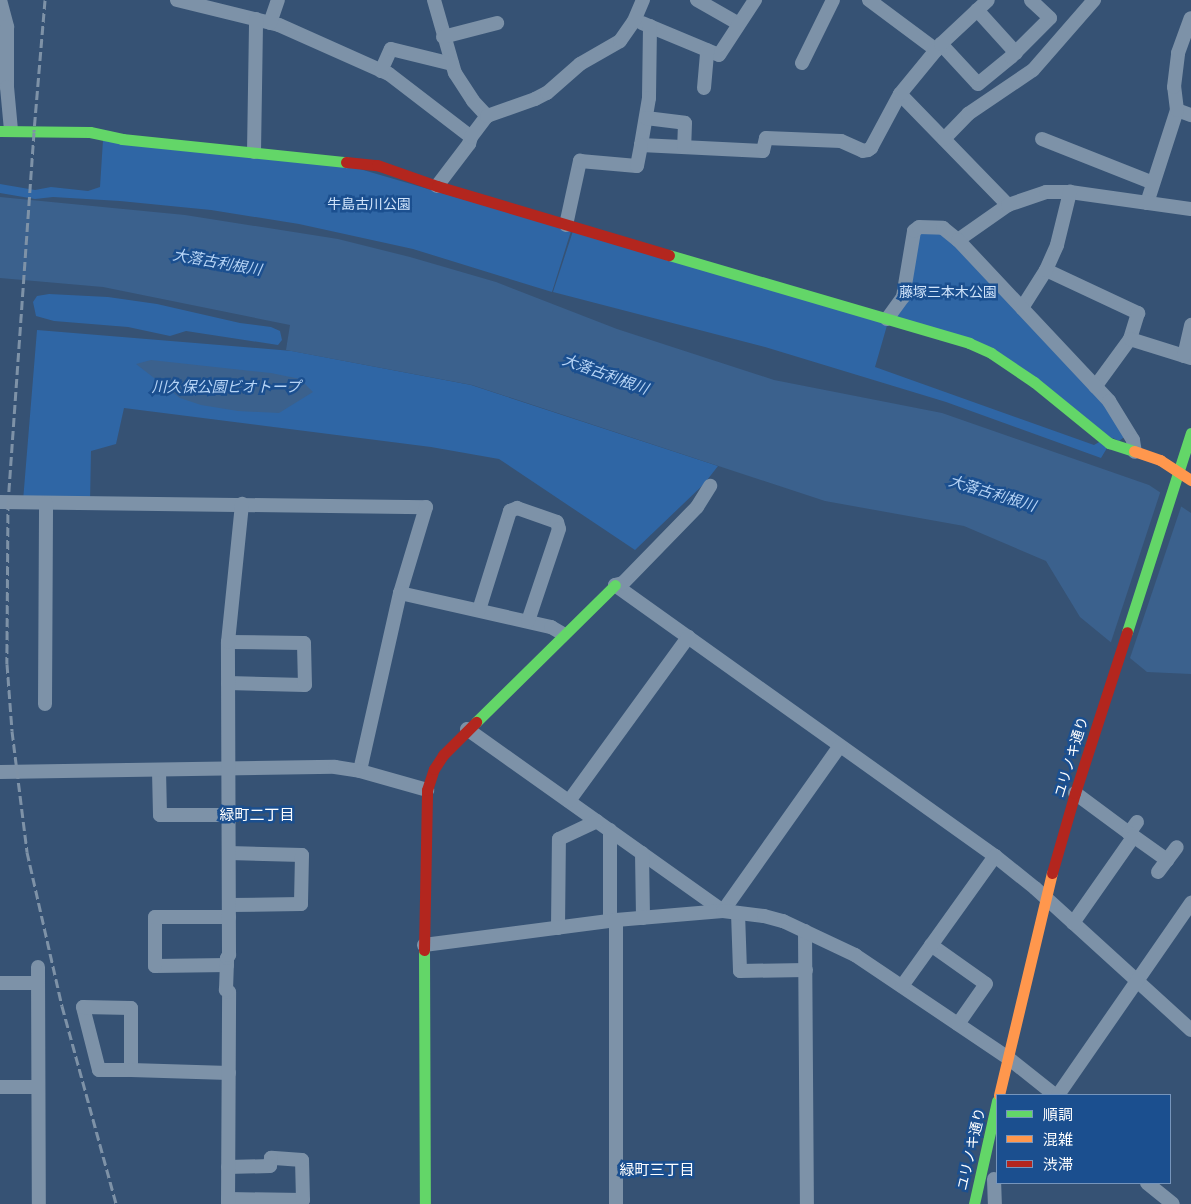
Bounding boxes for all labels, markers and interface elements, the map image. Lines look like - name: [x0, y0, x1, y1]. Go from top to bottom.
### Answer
- park label: 牛島古川公園: [327, 196, 411, 212]
- water label: 大落古利根川: [171, 246, 263, 280]
- park label: 藤塚三本木公園: [899, 284, 997, 300]
- water label: 大落古利根川: [560, 351, 650, 399]
- water label: 川久保公園ビオトープ: [151, 379, 301, 397]
- water label: 大落古利根川: [946, 472, 1038, 516]
- street label: ユリノキ通り: [1051, 714, 1091, 800]
- district label: 緑町二丁目: [220, 807, 294, 825]
- legend: [996, 1094, 1171, 1184]
- street label: ユリノキ通り: [953, 1106, 989, 1192]
- text: 順調: [1043, 1106, 1073, 1124]
- text: 混雑: [1043, 1131, 1073, 1149]
- text: 渋滞: [1043, 1156, 1073, 1174]
- district label: 緑町三丁目: [620, 1162, 694, 1180]

